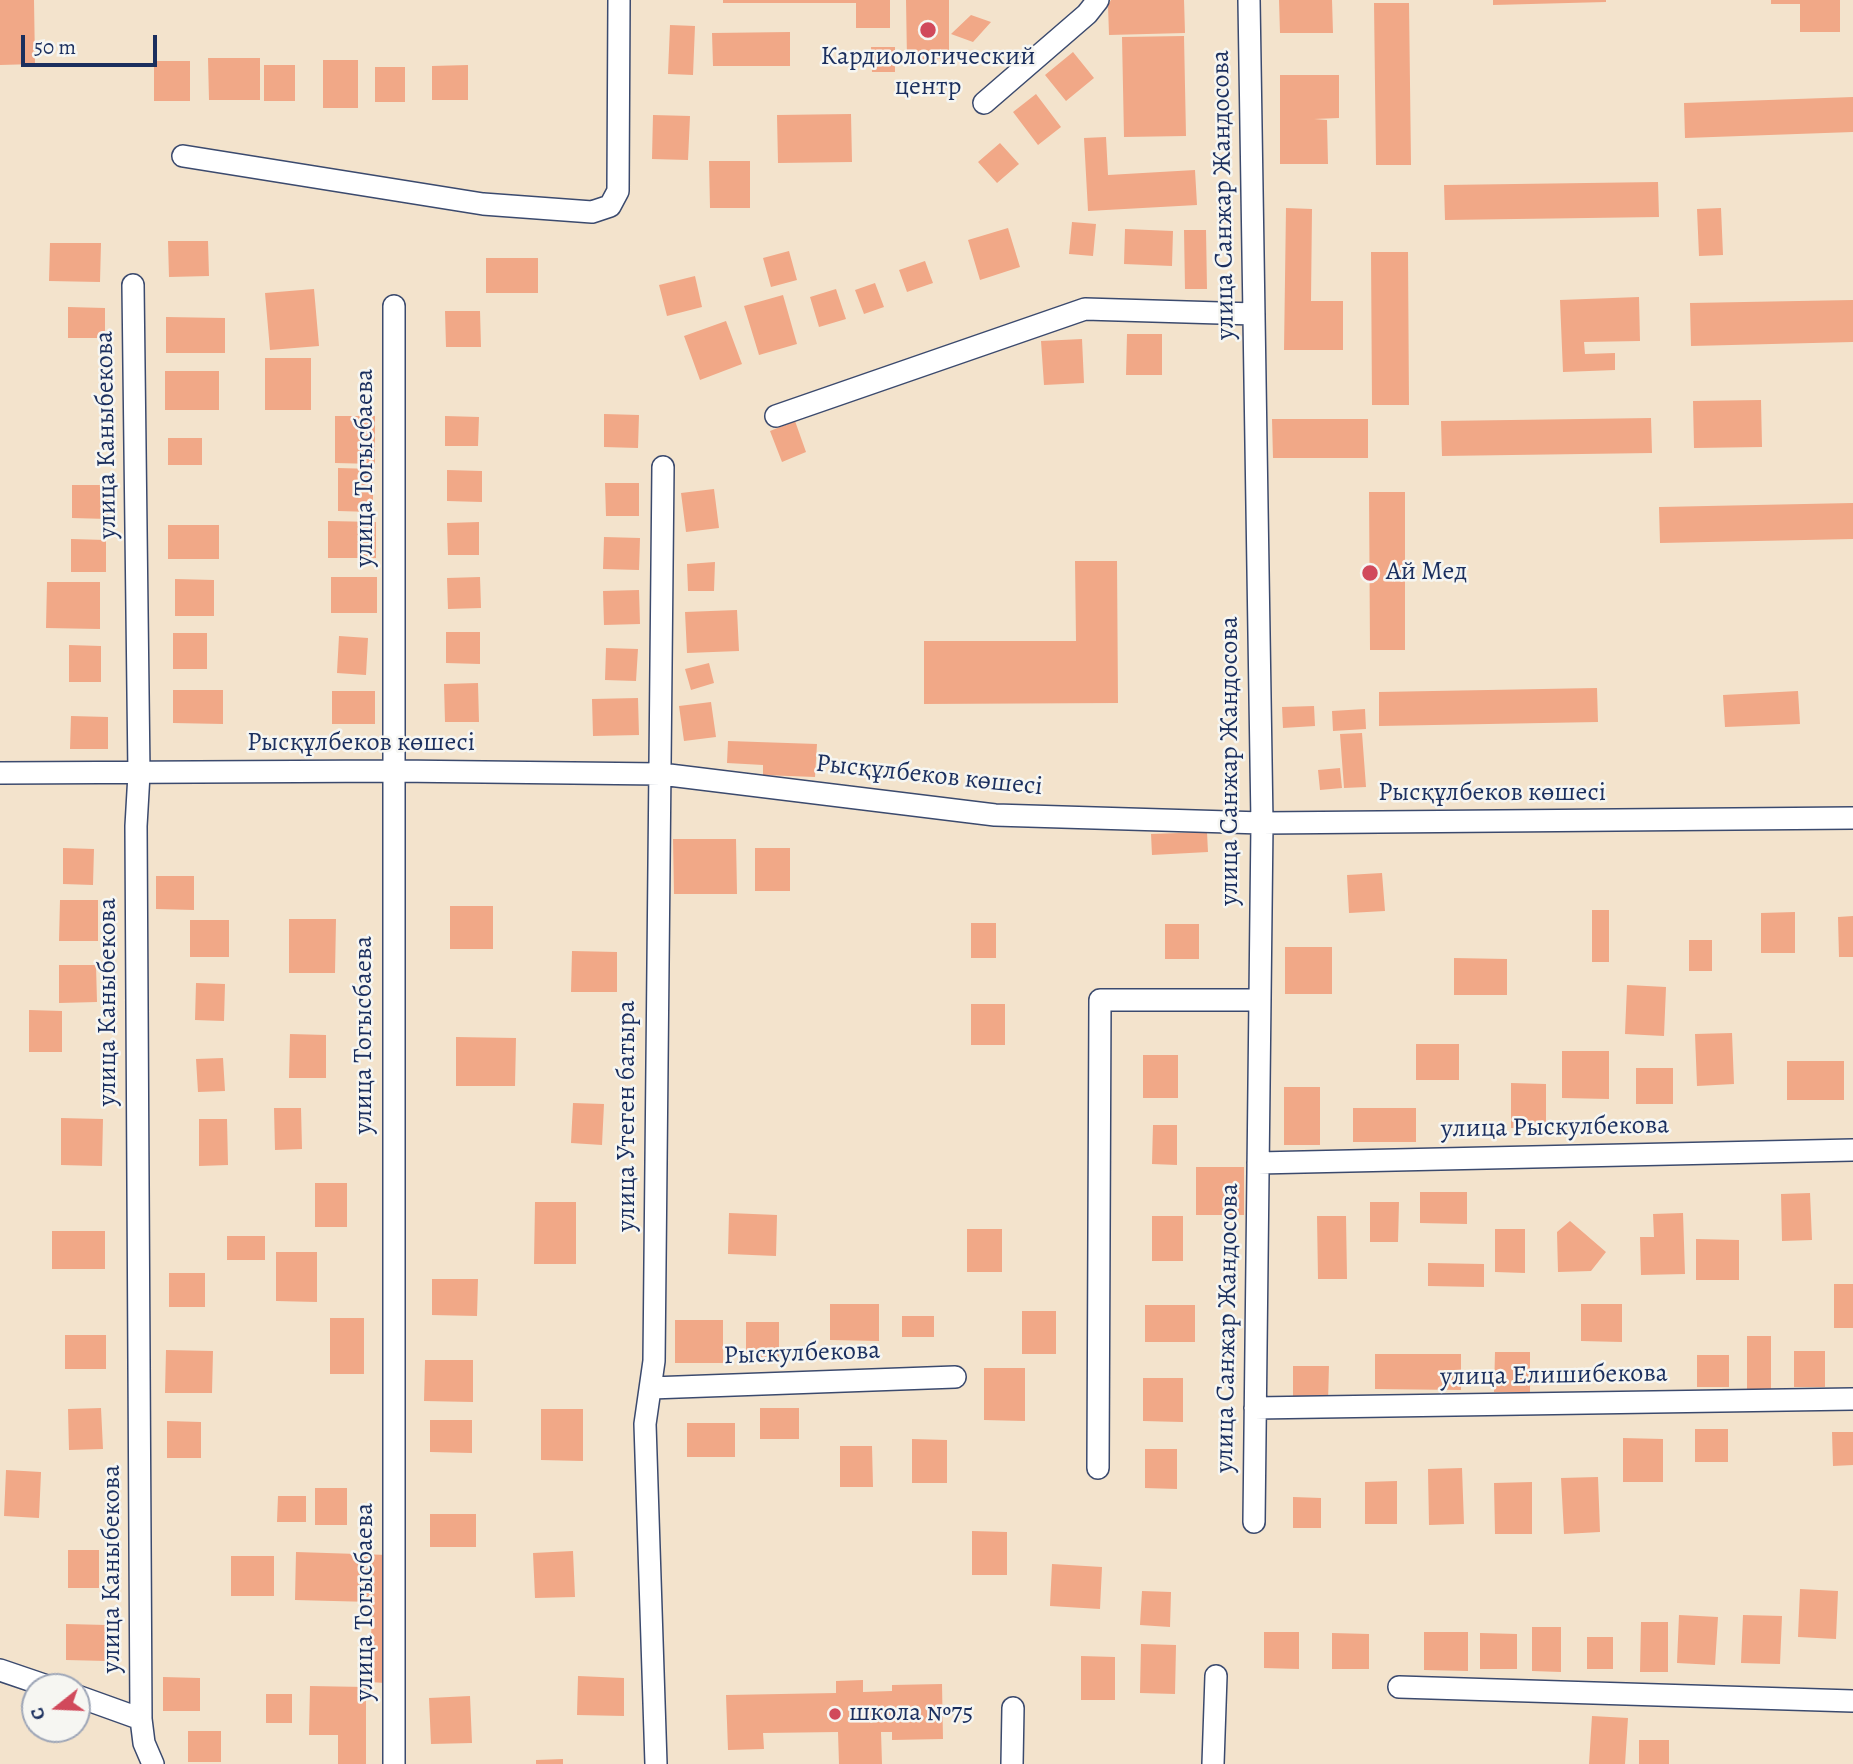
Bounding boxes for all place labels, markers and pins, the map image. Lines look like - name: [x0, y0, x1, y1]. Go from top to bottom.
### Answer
- marker: Кардиологический центр: [918, 20, 938, 40]
- place label: Кардиологический центр: [821, 42, 1035, 104]
- place label: Ай Мед: [1386, 557, 1467, 589]
- marker: Ай Мед: [1360, 563, 1380, 583]
- place label: школа №75: [849, 1698, 973, 1730]
- marker: школа №75: [827, 1706, 843, 1722]

